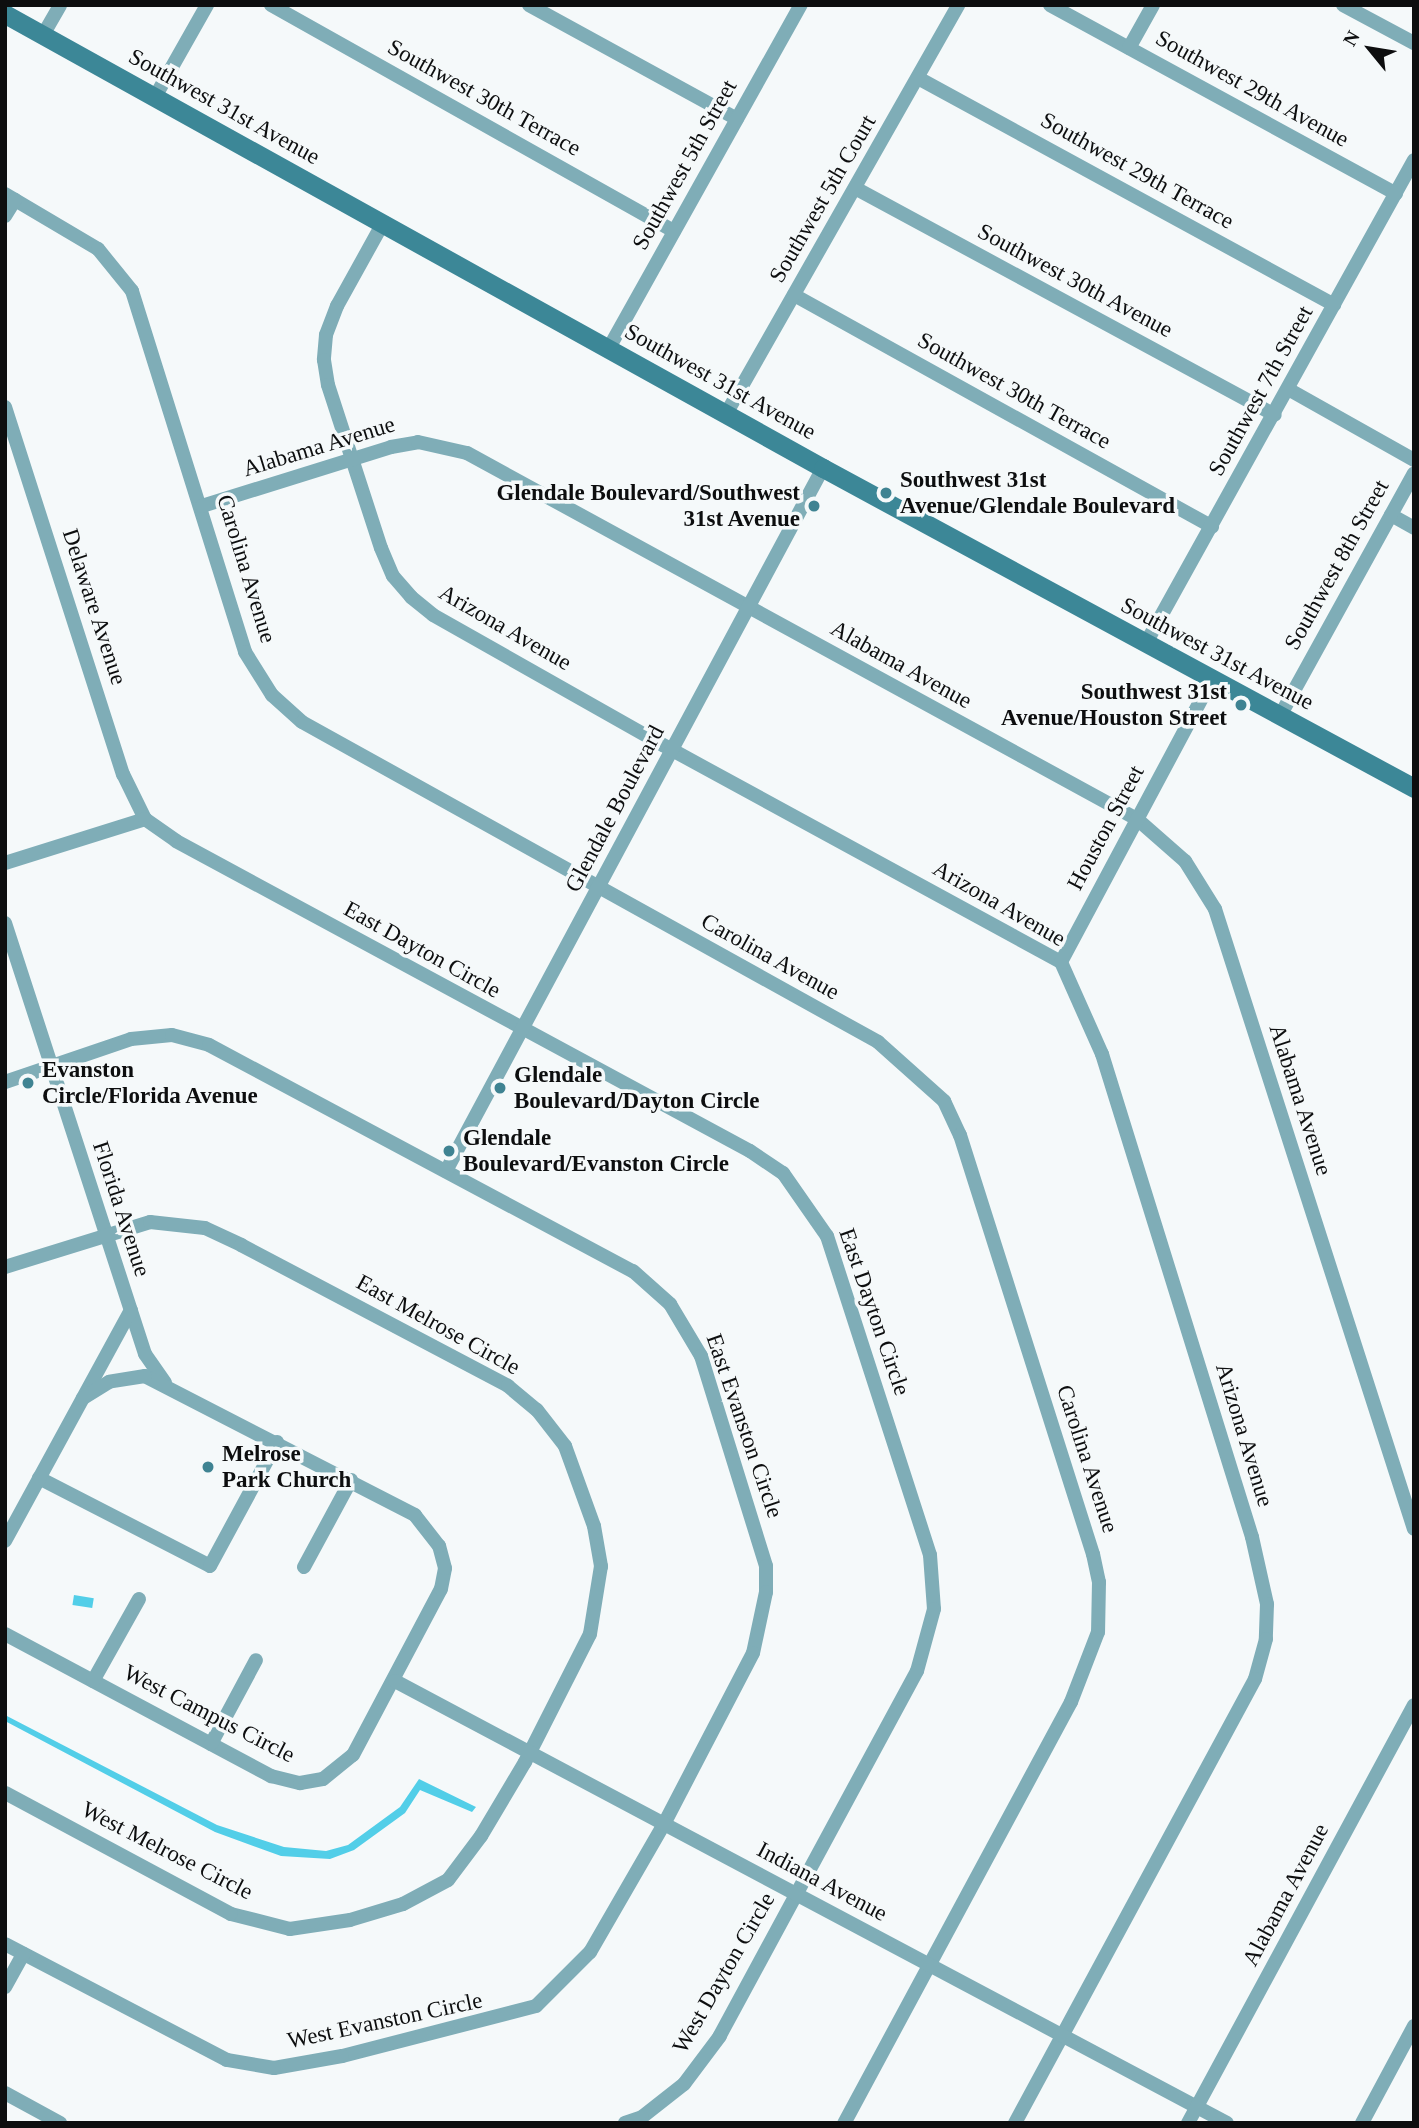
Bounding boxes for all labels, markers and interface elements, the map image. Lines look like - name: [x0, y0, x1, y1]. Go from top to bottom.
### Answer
- north arrow: [1335, 14, 1405, 84]
- street label: Southwest 29th Avenue: [1150, 24, 1354, 154]
- text: N: [1339, 27, 1364, 49]
- street label: Southwest 30th Terrace: [382, 33, 586, 163]
- street label: Southwest 31st Avenue: [123, 43, 325, 171]
- street label: Southwest 5th Street: [627, 75, 743, 255]
- street label: Southwest 29th Terrace: [1035, 106, 1239, 236]
- street label: Southwest 5th Court: [764, 110, 882, 288]
- street label: Southwest 30th Avenue: [972, 218, 1178, 344]
- street label: Southwest 7th Street: [1203, 301, 1319, 481]
- street label: Southwest 31st Avenue: [619, 318, 821, 446]
- street label: Southwest 30th Terrace: [912, 326, 1116, 456]
- street label: Alabama Avenue: [239, 411, 399, 483]
- place label: Southwest 31st Avenue/Glendale Boulevard: [900, 466, 1175, 520]
- street label: Southwest 8th Street: [1279, 475, 1395, 655]
- place label: Glendale Boulevard/Southwest 31st Avenue: [496, 479, 800, 533]
- marker: Southwest 31st Avenue/Glendale Boulevard: [878, 485, 894, 501]
- street label: Carolina Avenue: [210, 491, 282, 647]
- marker: Glendale Boulevard/Southwest 31st Avenue: [806, 498, 822, 514]
- street label: Delaware Avenue: [56, 525, 132, 689]
- street label: Arizona Avenue: [433, 579, 577, 677]
- street label: Southwest 31st Avenue: [1115, 591, 1319, 717]
- street label: Alabama Avenue: [825, 614, 977, 716]
- place label: Southwest 31st Avenue/Houston Street: [1001, 678, 1227, 732]
- marker: Southwest 31st Avenue/Houston Street: [1233, 697, 1249, 713]
- street label: Glendale Boulevard: [559, 721, 671, 897]
- street label: Houston Street: [1062, 761, 1150, 895]
- street label: Arizona Avenue: [927, 855, 1071, 953]
- street label: East Dayton Circle: [339, 896, 505, 1004]
- street label: Carolina Avenue: [696, 907, 844, 1007]
- street label: Alabama Avenue: [1262, 1020, 1338, 1180]
- place label: Evanston Circle/Florida Avenue: [42, 1056, 259, 1110]
- place label: Glendale Boulevard/Dayton Circle: [514, 1061, 760, 1115]
- marker: Evanston Circle/Florida Avenue: [20, 1075, 36, 1091]
- marker: Glendale Boulevard/Dayton Circle: [492, 1080, 508, 1096]
- place label: Glendale Boulevard/Evanston Circle: [463, 1124, 729, 1178]
- street label: Florida Avenue: [86, 1137, 156, 1281]
- marker: Glendale Boulevard/Evanston Circle: [441, 1143, 457, 1159]
- street label: East Dayton Circle: [832, 1225, 916, 1399]
- street label: East Melrose Circle: [351, 1269, 525, 1381]
- street label: East Evanston Circle: [700, 1330, 788, 1522]
- street label: Arizona Avenue: [1209, 1359, 1279, 1511]
- street label: Carolina Avenue: [1050, 1381, 1124, 1537]
- place label: Melrose Park Church: [222, 1440, 351, 1494]
- marker: Melrose Park Church: [200, 1459, 216, 1475]
- street label: West Campus Circle: [119, 1659, 299, 1769]
- street label: West Melrose Circle: [77, 1796, 257, 1906]
- street label: Alabama Avenue: [1237, 1819, 1335, 1971]
- street label: Indiana Avenue: [752, 1836, 892, 1928]
- street label: West Dayton Circle: [667, 1888, 781, 2058]
- street label: West Evanston Circle: [285, 1987, 485, 2055]

